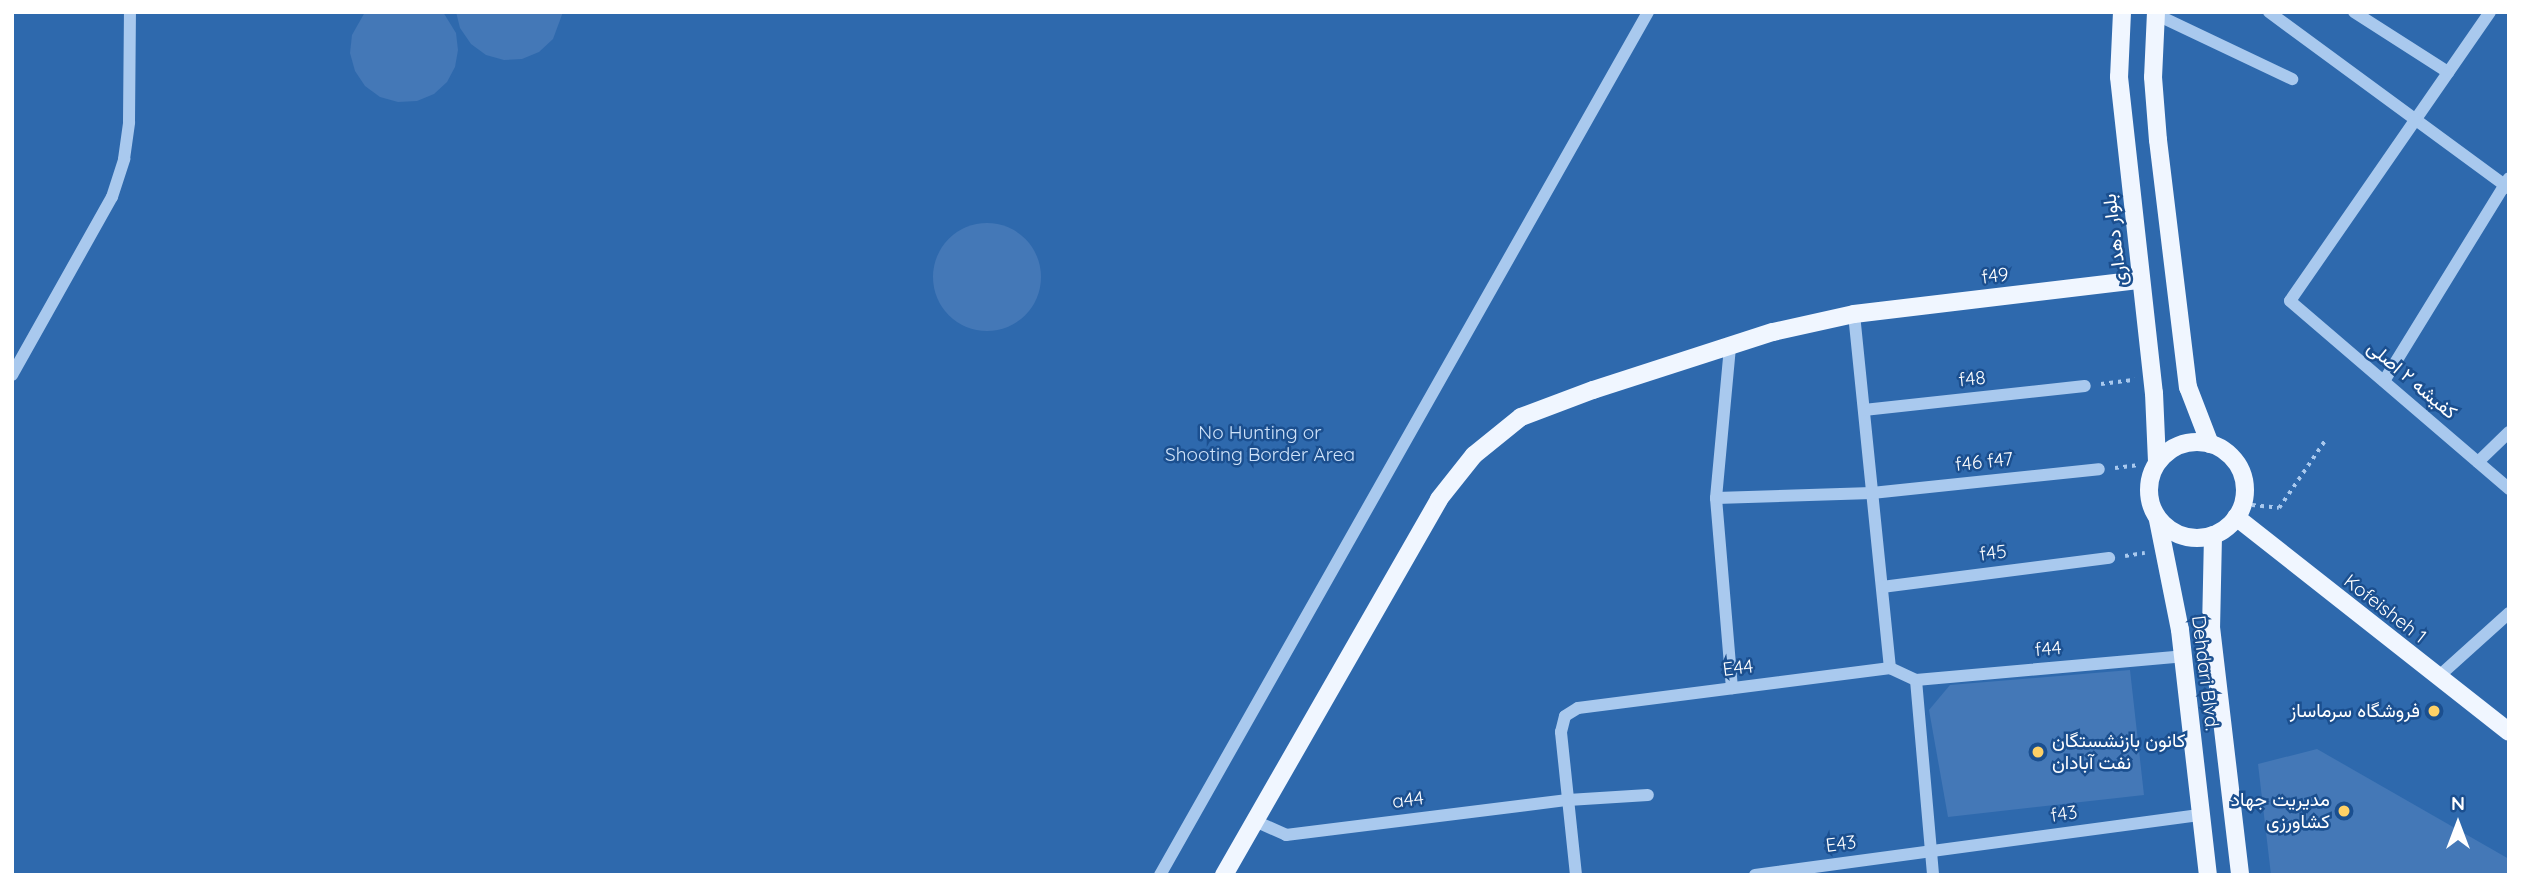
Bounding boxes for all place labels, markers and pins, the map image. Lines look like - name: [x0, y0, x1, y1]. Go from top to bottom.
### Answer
- place label: فروشگاه سرماساز: [2290, 700, 2420, 722]
- marker: فروشگاه سرماساز: [2426, 703, 2442, 719]
- place label: کانون بازنشستگان نفت آبادان: [2052, 730, 2185, 774]
- marker: کانون بازنشستگان نفت آبادان: [2030, 744, 2046, 760]
- place label: مدیریت جهاد کشاورزی: [2231, 789, 2330, 833]
- marker: مدیریت جهاد کشاورزی: [2336, 803, 2352, 819]

